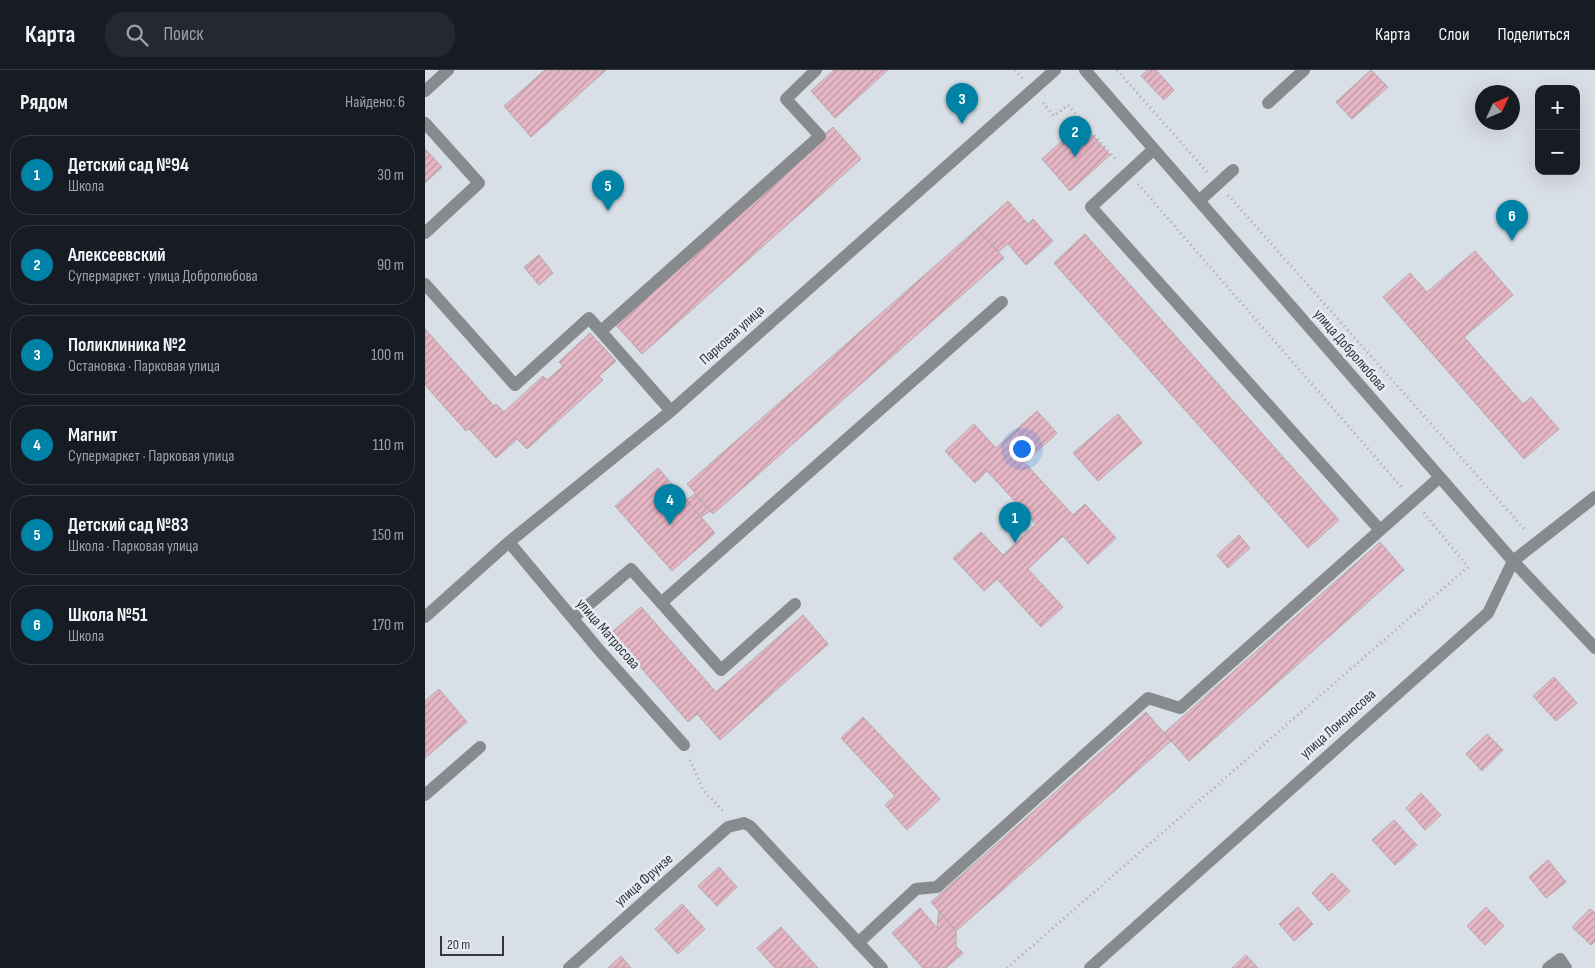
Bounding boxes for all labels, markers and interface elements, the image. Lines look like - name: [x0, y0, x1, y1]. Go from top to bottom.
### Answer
- search box: [105, 12, 455, 57]
- text: Карта: [25, 20, 75, 49]
- icon: search: [123, 21, 151, 49]
- text: Поиск: [163, 23, 204, 46]
- text: Карта: [1375, 24, 1411, 45]
- text: Слои: [1439, 24, 1470, 45]
- text: Поделиться: [1498, 24, 1570, 45]
- pin: 3: [946, 83, 978, 124]
- north arrow: [1475, 85, 1520, 130]
- map controls: [1535, 85, 1580, 175]
- button: +: [1535, 85, 1580, 130]
- text: Рядом: [20, 90, 68, 115]
- text: Найдено: 6: [345, 93, 405, 112]
- pin: 2: [1059, 116, 1091, 157]
- button: −: [1535, 130, 1580, 175]
- text: Детский сад №94: [68, 154, 189, 177]
- text: 1: [34, 166, 40, 185]
- text: 30 m: [377, 166, 404, 185]
- pin: 5: [592, 170, 624, 211]
- text: Школа: [68, 177, 104, 196]
- pin: 6: [1496, 200, 1528, 241]
- text: Алексеевский: [68, 244, 166, 267]
- text: 2: [33, 256, 41, 275]
- text: 90 m: [377, 256, 404, 275]
- text: Супермаркет · улица Добролюбова: [68, 267, 258, 286]
- street label: Парковая улица: [696, 301, 769, 369]
- street label: улица Добролюбова: [1309, 305, 1391, 395]
- text: Поликлиника №2: [68, 334, 186, 357]
- text: 3: [33, 346, 41, 365]
- text: 100 m: [371, 346, 404, 365]
- text: Остановка · Парковая улица: [68, 357, 220, 376]
- text: Магнит: [68, 424, 117, 447]
- text: 4: [33, 436, 41, 455]
- text: 110 m: [373, 436, 404, 455]
- your location: [1009, 436, 1035, 462]
- text: Супермаркет · Парковая улица: [68, 447, 234, 466]
- pin: 4: [654, 484, 686, 525]
- pin: 1: [999, 502, 1031, 543]
- text: Детский сад №83: [68, 514, 189, 537]
- text: 5: [33, 526, 41, 545]
- text: 150 m: [372, 526, 404, 545]
- text: Школа · Парковая улица: [68, 537, 199, 556]
- street label: улица Матросова: [572, 595, 644, 674]
- text: Школа №51: [68, 604, 147, 627]
- text: 6: [33, 616, 41, 635]
- text: 170 m: [372, 616, 404, 635]
- text: Школа: [68, 627, 104, 646]
- street label: улица Ломоносова: [1296, 685, 1380, 763]
- street label: улица Фрунзе: [611, 849, 677, 911]
- scale bar: [440, 933, 504, 956]
- text: 20 m: [447, 936, 470, 953]

